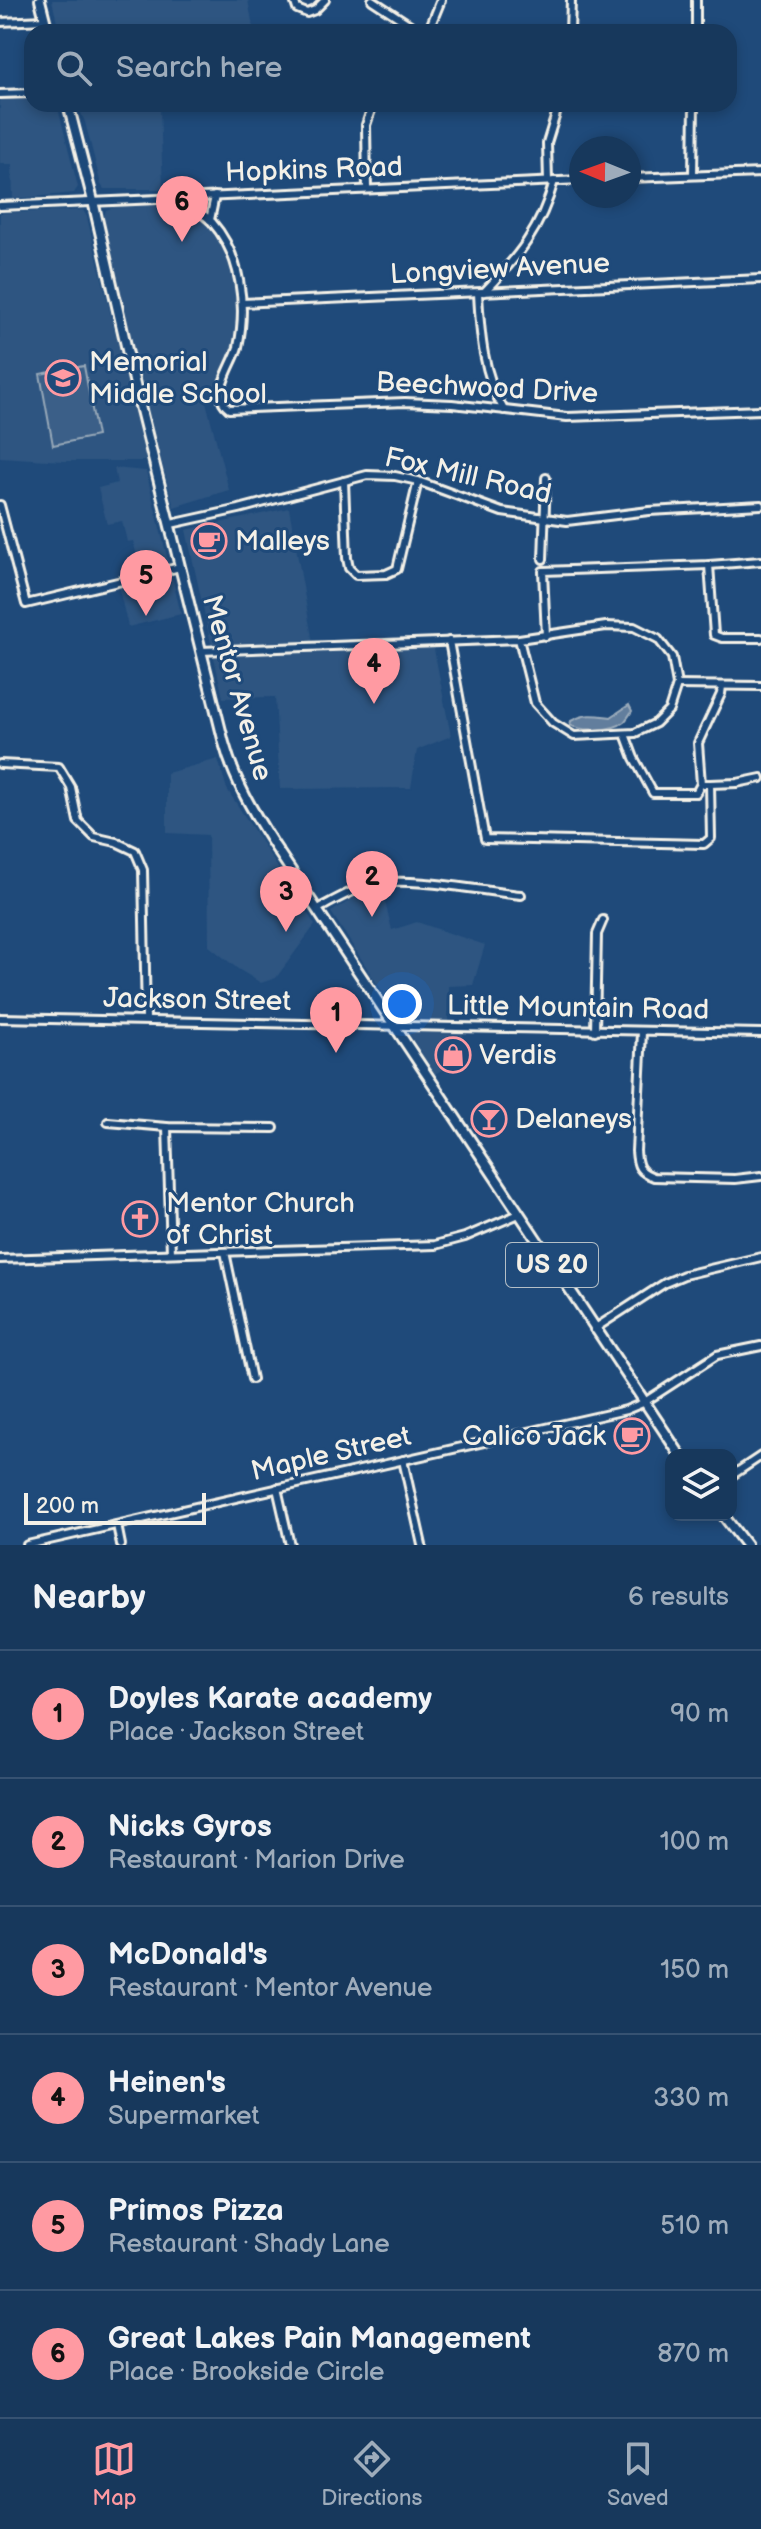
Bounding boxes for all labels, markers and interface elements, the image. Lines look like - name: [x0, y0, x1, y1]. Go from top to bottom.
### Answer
- search box: [24, 24, 737, 112]
- icon: search: [52, 46, 96, 90]
- text: Search here: [116, 50, 282, 86]
- north arrow: [569, 136, 641, 208]
- street label: Hopkins Road: [225, 150, 403, 190]
- pin: 6: [156, 176, 208, 242]
- street label: Longview Avenue: [389, 247, 611, 291]
- place label: Memorial Middle School: [89, 346, 267, 411]
- school or university icon: Memorial Middle School: [44, 359, 82, 397]
- street label: Beechwood Drive: [375, 366, 599, 410]
- street label: Fox Mill Road: [381, 441, 555, 511]
- cafe icon: Malleys: [190, 522, 228, 560]
- place label: Malleys: [235, 525, 330, 558]
- pin: 5: [120, 550, 172, 616]
- street label: Mentor Avenue: [195, 591, 279, 785]
- pin: 4: [348, 638, 400, 704]
- pin: 2: [346, 851, 398, 917]
- pin: 3: [260, 866, 312, 932]
- street label: Jackson Street: [103, 982, 292, 1018]
- your location: [382, 984, 422, 1024]
- pin: 1: [310, 987, 362, 1053]
- street label: Little Mountain Road: [447, 989, 709, 1027]
- shop icon: Verdis: [434, 1036, 472, 1074]
- place label: Verdis: [479, 1039, 557, 1072]
- bar icon: Delaneys: [470, 1100, 508, 1138]
- place label: Delaneys: [515, 1103, 632, 1136]
- place label: Mentor Church of Christ: [166, 1187, 355, 1252]
- church icon: Mentor Church of Christ: [121, 1200, 159, 1238]
- road number: US 20: [506, 1243, 598, 1287]
- cafe icon: Calico Jack: [613, 1417, 651, 1455]
- street label: Maple Street: [248, 1420, 414, 1488]
- place label: Calico Jack: [462, 1420, 606, 1453]
- map controls: [665, 1449, 737, 1521]
- button: layers: [665, 1449, 737, 1521]
- scale bar: [24, 1489, 206, 1525]
- text: 200 m: [36, 1493, 99, 1520]
- text: Nearby: [32, 1577, 146, 1618]
- text: 6 results: [628, 1582, 729, 1613]
- text: Doyles Karate academy: [108, 1681, 432, 1717]
- text: 1: [53, 1699, 63, 1730]
- text: 90 m: [670, 1699, 729, 1730]
- text: Place · Jackson Street: [108, 1717, 364, 1748]
- text: Nicks Gyros: [108, 1809, 272, 1845]
- text: 2: [50, 1827, 66, 1858]
- text: 100 m: [660, 1827, 729, 1858]
- text: Restaurant · Marion Drive: [108, 1845, 405, 1876]
- text: McDonald's: [108, 1937, 268, 1973]
- text: 3: [50, 1955, 66, 1986]
- text: 150 m: [660, 1955, 729, 1986]
- text: Restaurant · Mentor Avenue: [108, 1973, 433, 2004]
- text: Heinen's: [108, 2065, 226, 2101]
- text: 4: [50, 2083, 66, 2114]
- text: 330 m: [653, 2083, 729, 2114]
- text: Supermarket: [108, 2101, 259, 2132]
- text: Primos Pizza: [108, 2193, 284, 2229]
- text: 5: [50, 2211, 66, 2242]
- text: 510 m: [660, 2211, 729, 2242]
- text: Restaurant · Shady Lane: [108, 2229, 390, 2260]
- text: Great Lakes Pain Management: [108, 2321, 531, 2357]
- text: 6: [50, 2339, 66, 2370]
- text: 870 m: [657, 2339, 729, 2370]
- text: Place · Brookside Circle: [108, 2357, 384, 2388]
- tab: Map: [92, 2437, 137, 2512]
- tab: Directions: [321, 2437, 422, 2512]
- tab: Saved: [607, 2437, 669, 2512]

